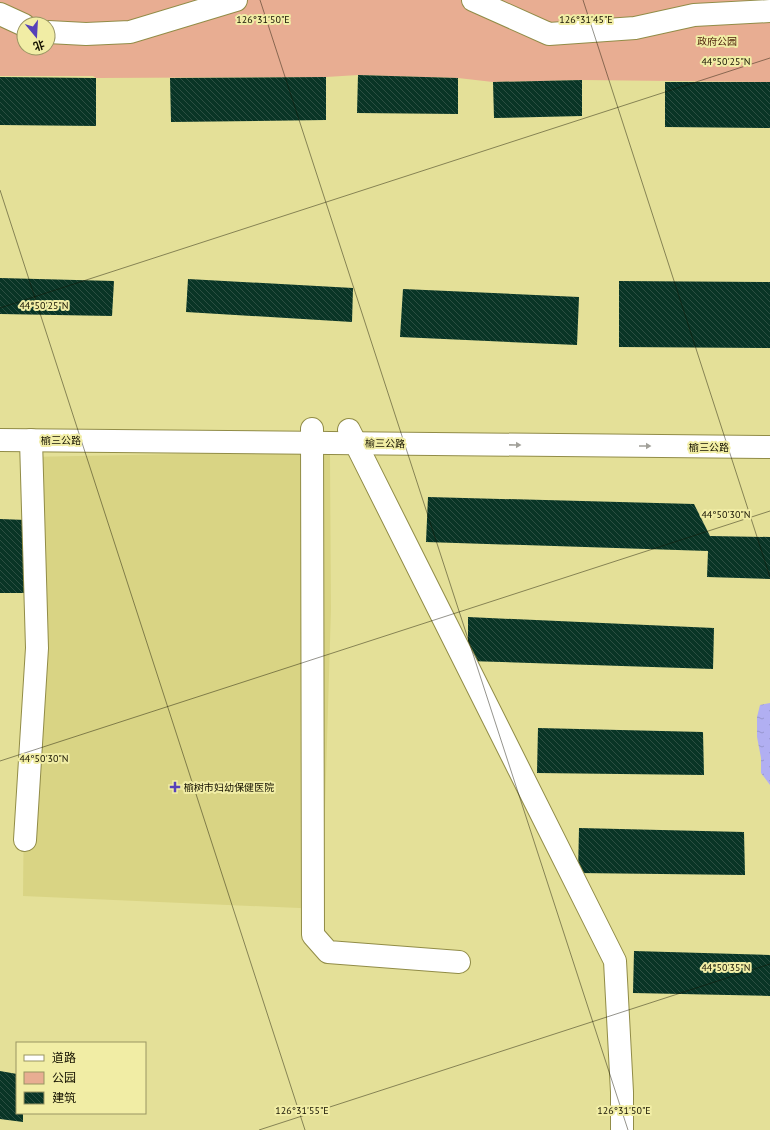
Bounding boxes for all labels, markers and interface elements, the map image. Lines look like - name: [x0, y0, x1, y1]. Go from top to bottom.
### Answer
- text: 126°31'50"E: [236, 13, 290, 26]
- text: 126°31'45"E: [559, 13, 613, 26]
- north arrow: [16, 16, 56, 56]
- park label: 政府公园: [697, 35, 737, 48]
- text: 北: [32, 37, 46, 54]
- text: 44°50'25"N: [701, 55, 751, 68]
- text: 44°50'25"N: [19, 299, 69, 312]
- street label: 榆三公路: [41, 434, 81, 447]
- street label: 榆三公路: [365, 437, 405, 450]
- street label: 榆三公路: [689, 441, 729, 454]
- one-way arrow: [509, 442, 522, 448]
- one-way arrow: [639, 443, 652, 449]
- text: 44°50'30"N: [701, 508, 751, 521]
- text: 44°50'30"N: [19, 752, 69, 765]
- marker: 榆树市妇幼保健医院: [169, 781, 181, 793]
- place label: 榆树市妇幼保健医院: [184, 781, 274, 794]
- text: 44°50'35"N: [701, 961, 751, 974]
- legend: [16, 1042, 146, 1114]
- text: 道路: [52, 1050, 76, 1065]
- text: 公园: [52, 1070, 76, 1085]
- text: 建筑: [52, 1090, 76, 1105]
- text: 126°31'55"E: [275, 1104, 329, 1117]
- text: 126°31'50"E: [597, 1104, 651, 1117]

